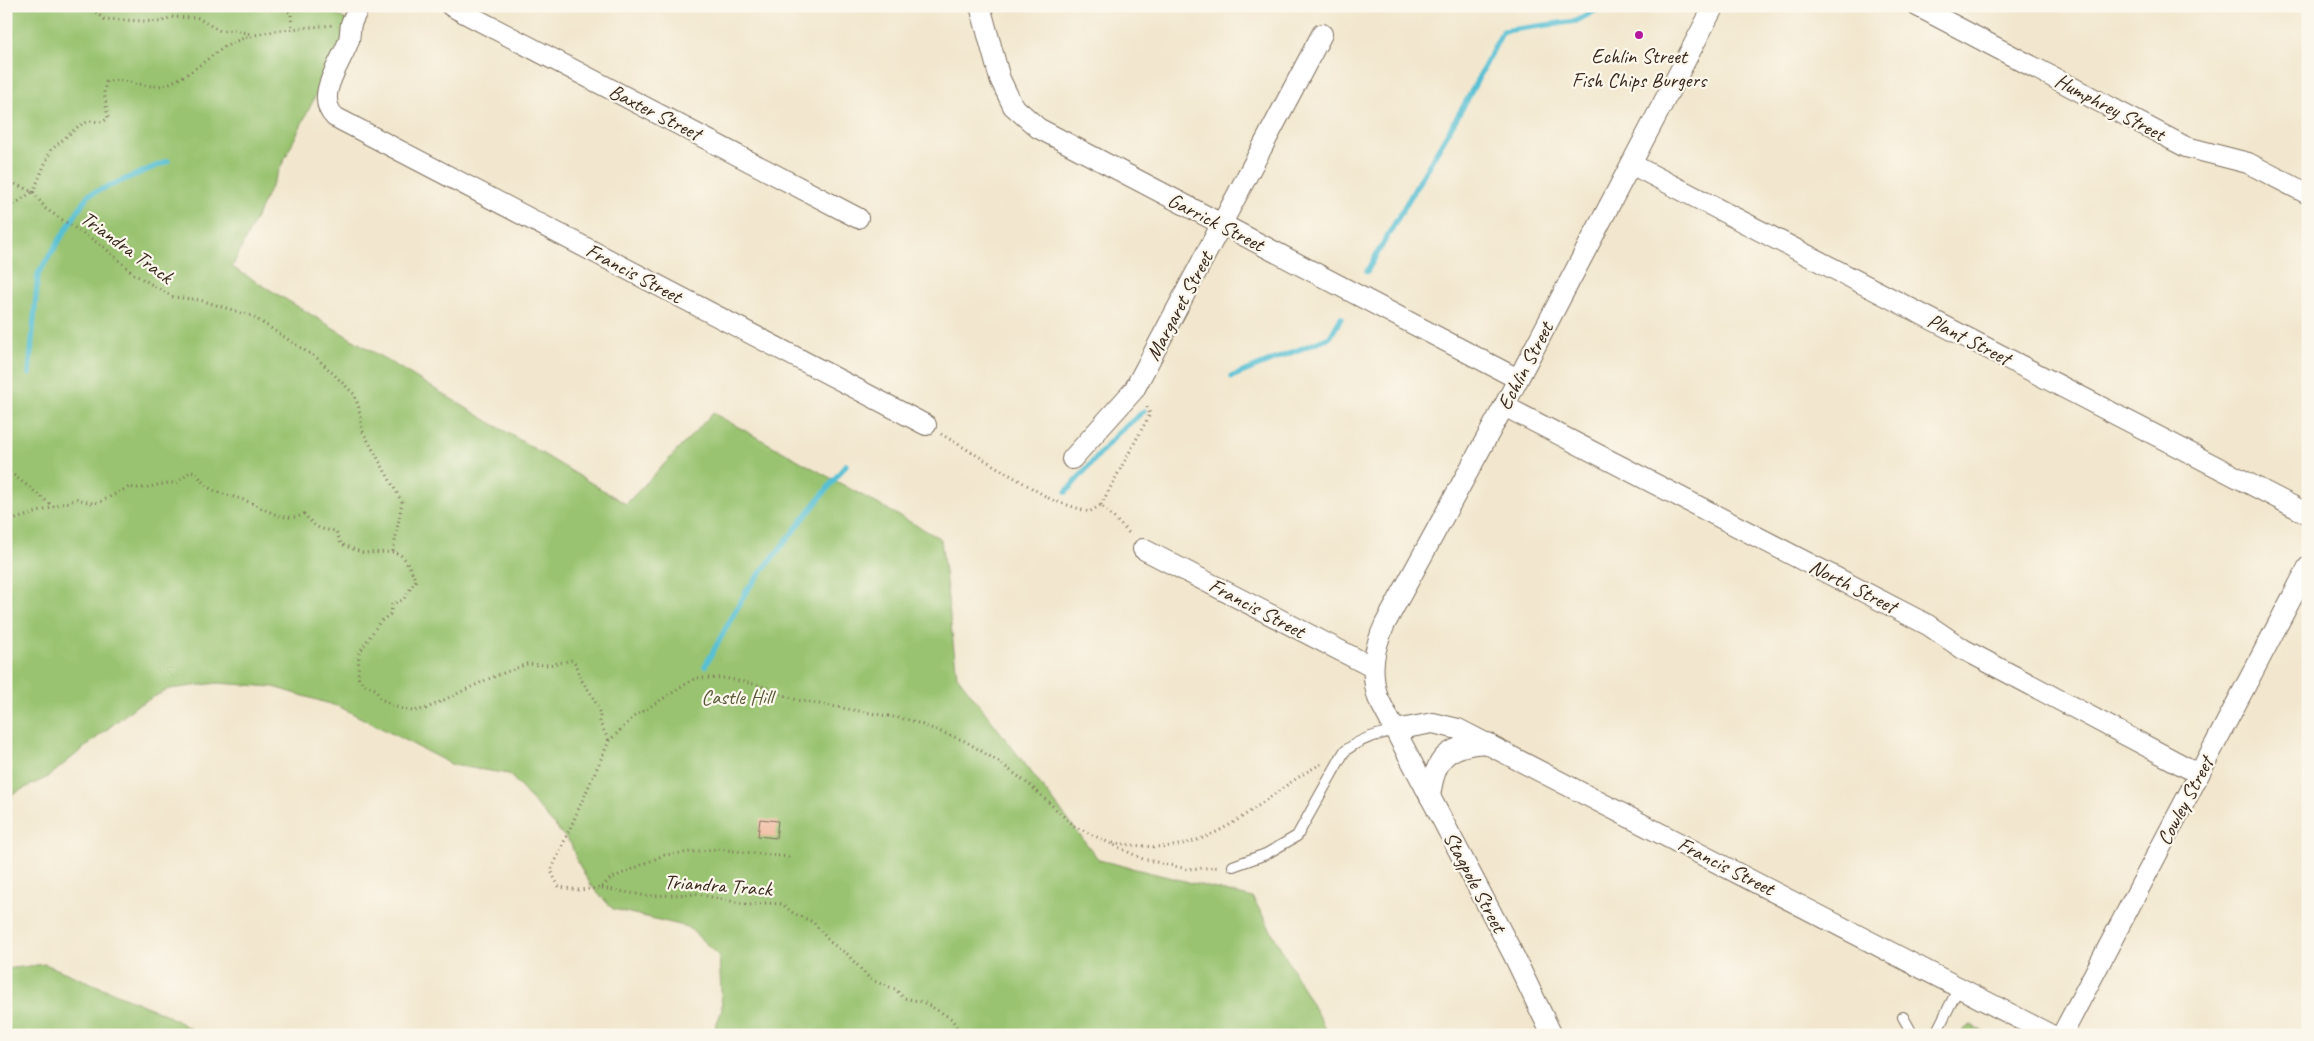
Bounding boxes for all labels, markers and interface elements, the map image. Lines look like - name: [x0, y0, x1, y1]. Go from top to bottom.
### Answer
- marker: Echlin Street Fish Chips Burgers: [1633, 29, 1645, 41]
- place label: Echlin Street Fish Chips Burgers: [1572, 43, 1708, 93]
- street label: Humphrey Street: [2051, 67, 2171, 148]
- street label: Baxter Street: [605, 78, 708, 148]
- street label: Garrick Street: [1164, 187, 1270, 258]
- street label: Triandra Track: [76, 205, 180, 291]
- street label: Francis Street: [582, 237, 688, 310]
- street label: Margaret Street: [1139, 245, 1219, 365]
- street label: Plant Street: [1923, 307, 2017, 372]
- street label: Echlin Street: [1491, 316, 1560, 414]
- street label: North Street: [1805, 553, 1904, 620]
- street label: Francis Street: [1205, 572, 1311, 645]
- park label: Castle Hill: [701, 684, 776, 710]
- street label: Cowley Street: [2151, 750, 2221, 850]
- street label: Stagpole Street: [1438, 827, 1513, 939]
- street label: Francis Street: [1673, 831, 1780, 902]
- street label: Triandra Track: [663, 868, 775, 902]

